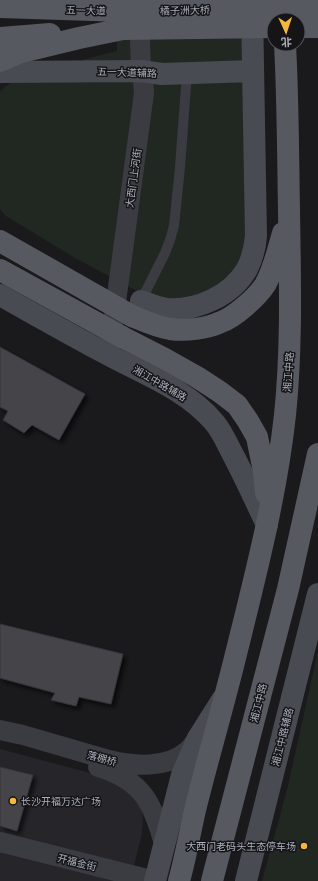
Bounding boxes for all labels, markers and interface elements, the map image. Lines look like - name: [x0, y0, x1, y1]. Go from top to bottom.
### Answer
- street label: 五一大道: [66, 3, 106, 17]
- street label: 橘子洲大桥: [160, 4, 210, 16]
- north arrow: [266, 12, 306, 52]
- text: 北: [281, 36, 292, 49]
- street label: 五一大道辅路: [97, 65, 157, 79]
- street label: 大西门上河街: [123, 147, 143, 209]
- street label: 湘江中路: [281, 352, 295, 392]
- street label: 湘江中路辅路: [131, 363, 189, 403]
- street label: 湘江中路: [247, 682, 269, 724]
- street label: 湘江中路辅路: [269, 706, 295, 768]
- street label: 落棚桥: [86, 748, 118, 768]
- place label: 长沙开福万达广场: [21, 795, 101, 807]
- marker: 长沙开福万达广场: [8, 796, 18, 806]
- place label: 大西门老码头生态停车场: [186, 840, 296, 852]
- marker: 大西门老码头生态停车场: [299, 841, 309, 851]
- street label: 开福金街: [56, 851, 98, 873]

